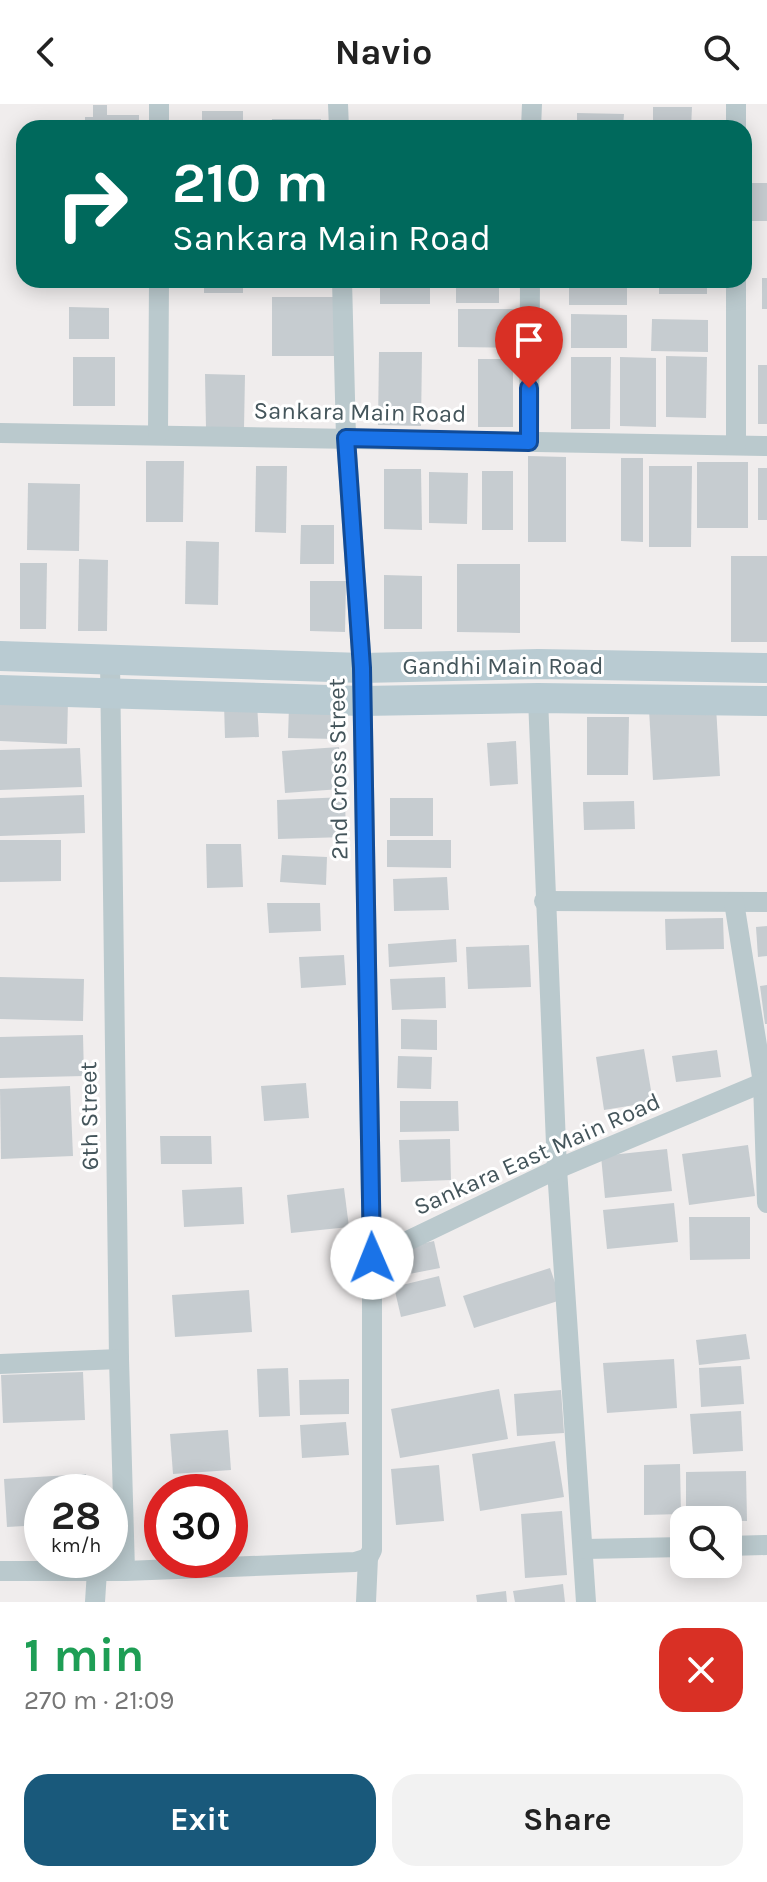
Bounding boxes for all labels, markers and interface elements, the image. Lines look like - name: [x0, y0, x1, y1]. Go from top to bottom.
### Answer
- icon: back: [24, 30, 68, 74]
- icon: search: [699, 30, 743, 74]
- text: Navio: [335, 31, 432, 73]
- text: 210 m: [172, 150, 329, 215]
- icon: right: [40, 152, 144, 256]
- text: Sankara Main Road: [172, 217, 491, 259]
- pin: [495, 306, 563, 388]
- icon: arrive: [507, 318, 551, 362]
- street label: Sankara Main Road: [253, 396, 467, 428]
- street label: Gandhi Main Road: [403, 652, 603, 680]
- street label: 2nd Cross Street: [322, 678, 354, 860]
- street label: 6th Street: [74, 1061, 104, 1171]
- street label: Sankara East Main Road: [409, 1087, 665, 1221]
- position arrow: [330, 1216, 414, 1300]
- speed limit sign: 30: [144, 1474, 248, 1578]
- text: 28: [51, 1492, 101, 1539]
- map controls: [670, 1506, 742, 1578]
- button: search: [670, 1506, 742, 1578]
- text: km/h: [51, 1534, 101, 1557]
- text: 1 min: [24, 1627, 144, 1683]
- button: close: [659, 1628, 743, 1712]
- text: 270 m · 21:09: [24, 1685, 174, 1716]
- button: Exit: [24, 1774, 376, 1866]
- button: Share: [392, 1774, 743, 1866]

